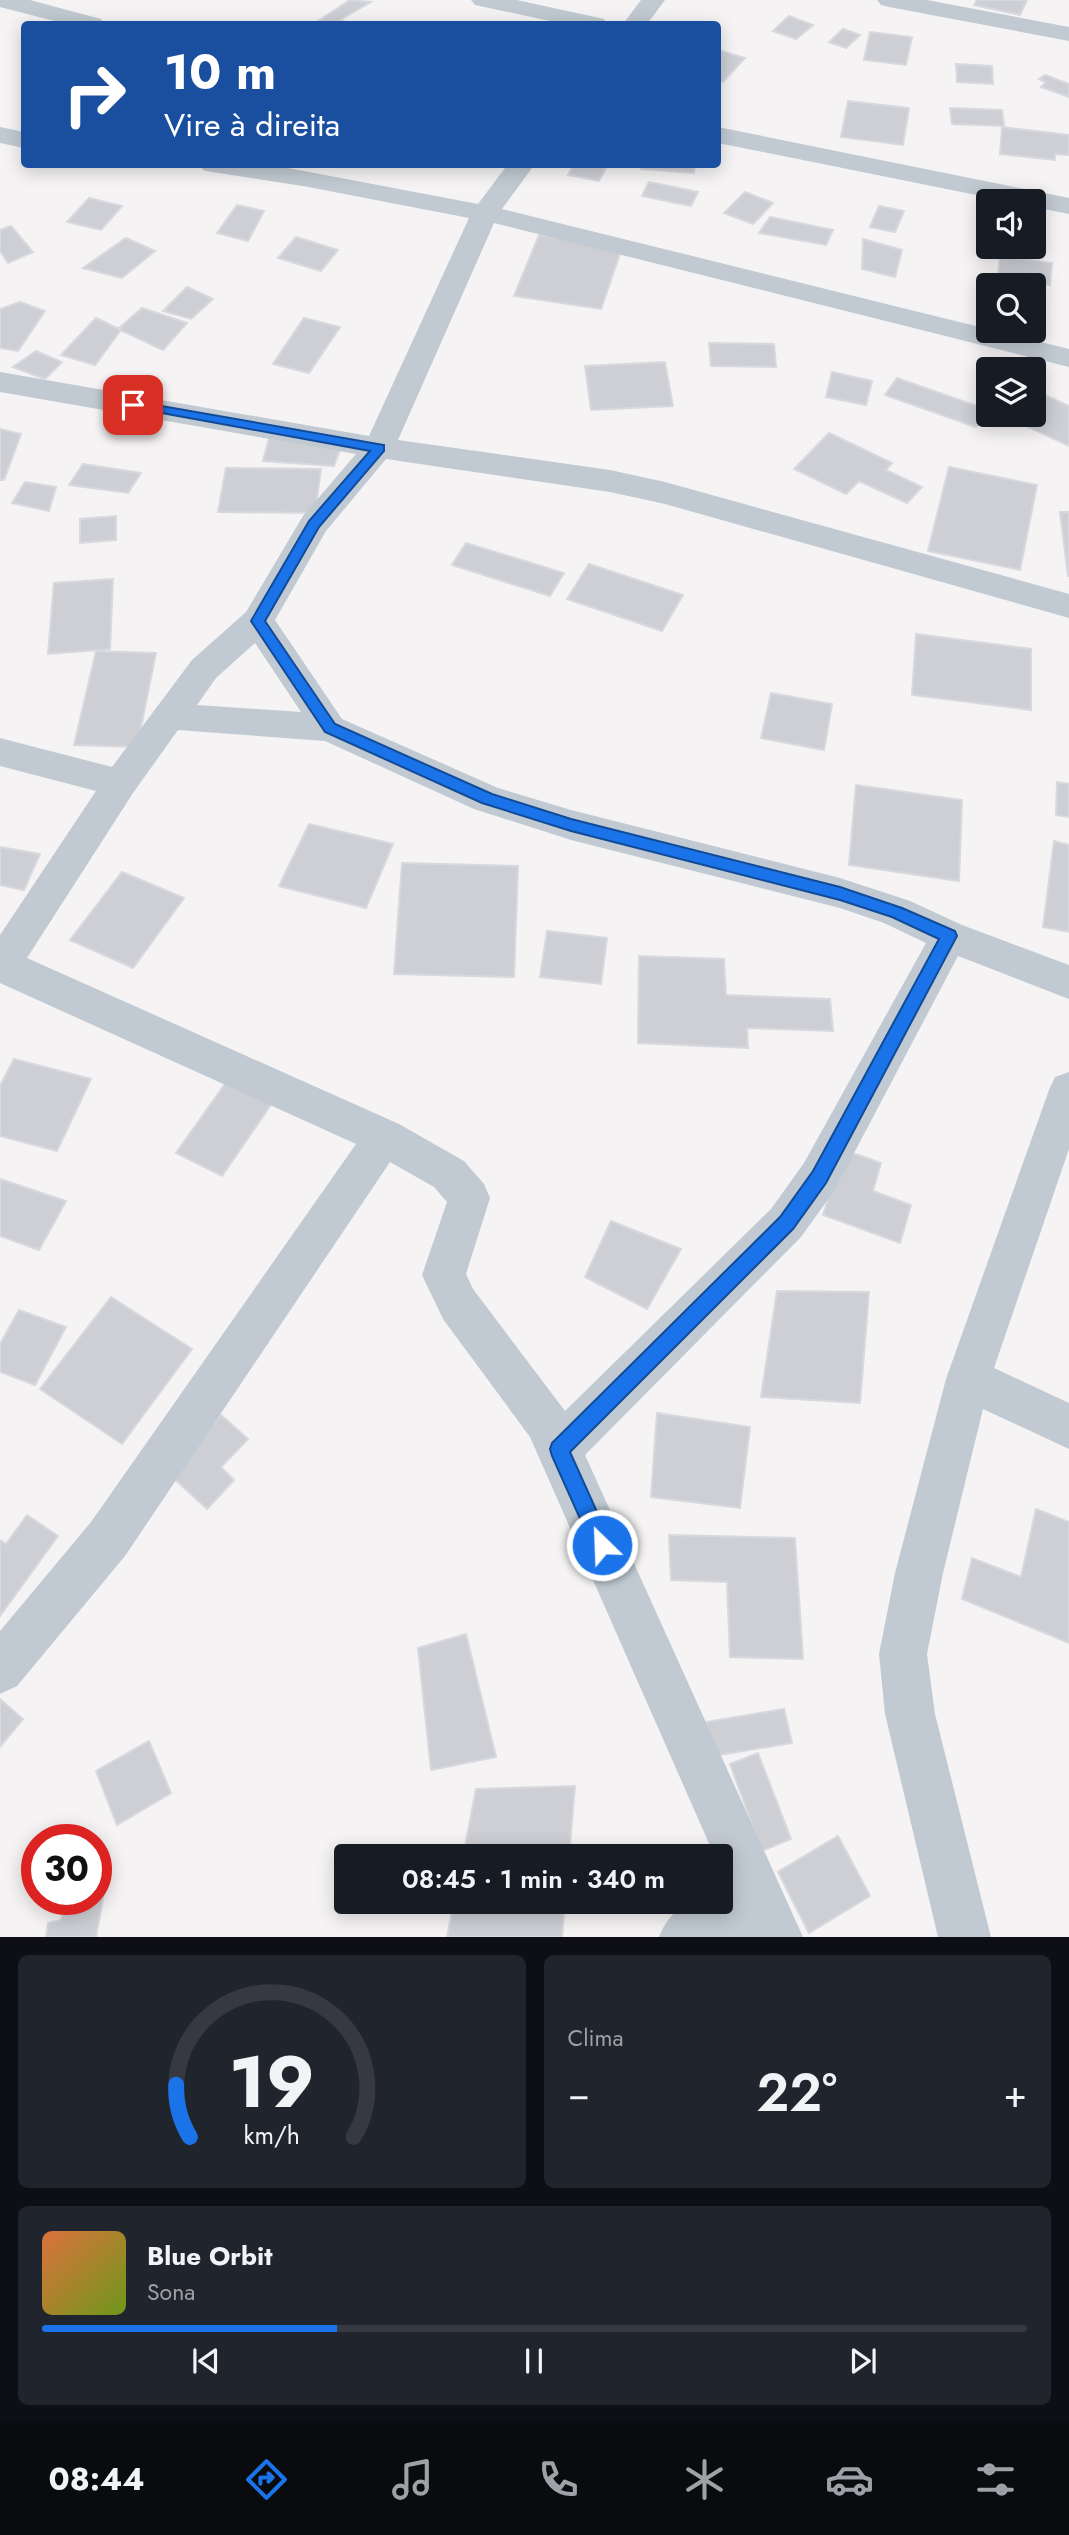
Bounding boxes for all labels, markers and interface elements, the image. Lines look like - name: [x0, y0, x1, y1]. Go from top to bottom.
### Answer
- text: 10 m: [164, 37, 276, 107]
- icon: right: [49, 49, 140, 140]
- text: Vire à direita: [164, 102, 340, 148]
- map controls: [976, 189, 1046, 427]
- button: sound: [976, 189, 1046, 259]
- button: search: [976, 273, 1046, 343]
- button: layers: [976, 357, 1046, 427]
- pin: [103, 375, 163, 435]
- icon: arrive: [114, 386, 152, 424]
- position arrow: [565, 1508, 639, 1582]
- speed limit sign: 30: [21, 1824, 112, 1915]
- text: 08:45 · 1 min · 340 m: [402, 1860, 665, 1898]
- text: Clima: [568, 2021, 624, 2055]
- text: 19: [229, 2030, 315, 2135]
- text: 22°: [756, 2055, 837, 2131]
- text: −: [568, 2066, 590, 2121]
- text: +: [1004, 2066, 1027, 2121]
- text: km/h: [243, 2117, 300, 2153]
- text: Blue Orbit: [147, 2237, 272, 2275]
- text: Sona: [147, 2275, 195, 2309]
- icon: previous: [187, 2342, 225, 2380]
- icon: pause: [515, 2342, 553, 2380]
- icon: next: [844, 2342, 882, 2380]
- icon: directions: [242, 2455, 291, 2504]
- icon: music: [388, 2455, 437, 2504]
- icon: phone: [534, 2455, 583, 2504]
- icon: climate: [680, 2455, 729, 2504]
- icon: car: [825, 2455, 874, 2504]
- icon: filters: [971, 2455, 1020, 2504]
- text: 08:44: [48, 2456, 145, 2502]

